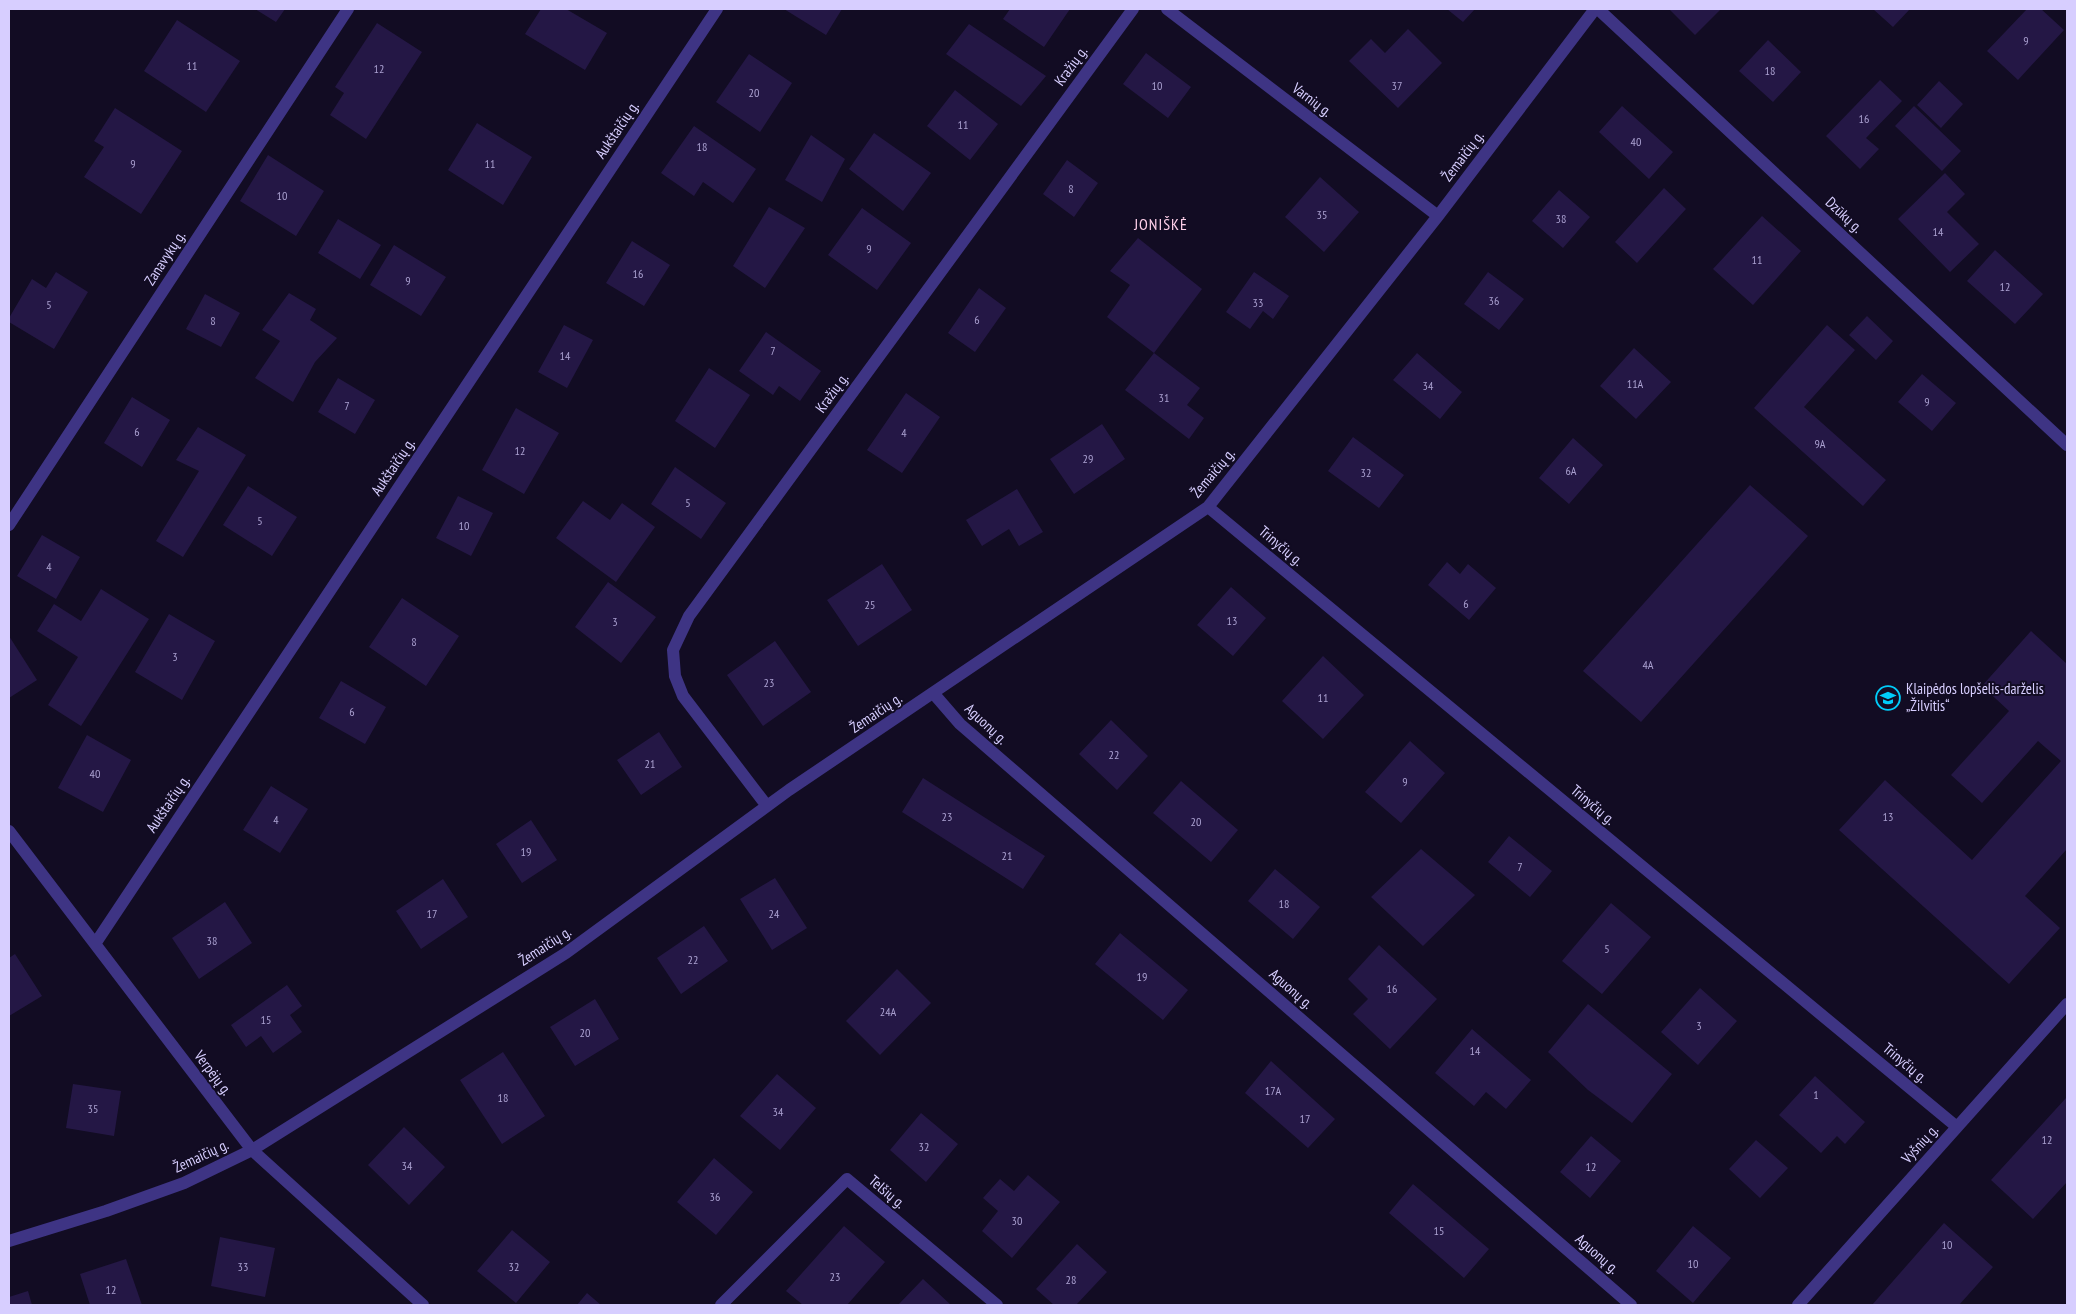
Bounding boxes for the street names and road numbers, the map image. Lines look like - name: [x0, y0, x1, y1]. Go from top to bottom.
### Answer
- street label: Kražių g.: [1050, 42, 1092, 89]
- street label: Varnių g.: [1288, 78, 1336, 121]
- street label: Aukštaičių g.: [590, 97, 643, 162]
- street label: Žemaičių g.: [1437, 126, 1488, 185]
- street label: Dzūkų g.: [1822, 193, 1867, 237]
- street label: Zanavykų g.: [140, 227, 189, 289]
- street label: Kražių g.: [811, 369, 853, 416]
- street label: Aukštaičių g.: [366, 434, 419, 499]
- street label: Žemaičių g.: [1186, 444, 1239, 501]
- street label: Trinyčių g.: [1255, 521, 1308, 570]
- street label: Žemaičių g.: [846, 688, 906, 737]
- street label: Aguonų g.: [961, 699, 1012, 748]
- street label: Aukštaičių g.: [141, 771, 194, 836]
- street label: Trinyčių g.: [1567, 780, 1620, 829]
- street label: Žemaičių g.: [515, 921, 575, 970]
- street label: Aguonų g.: [1266, 964, 1317, 1013]
- street label: Trinyčių g.: [1879, 1038, 1932, 1087]
- street label: Verpėjų g.: [190, 1046, 237, 1099]
- street label: Vyšnių g.: [1896, 1120, 1942, 1168]
- street label: Žemaičių g.: [170, 1134, 232, 1177]
- street label: Telšių g.: [865, 1171, 910, 1213]
- street label: Aguonų g.: [1572, 1229, 1623, 1278]

